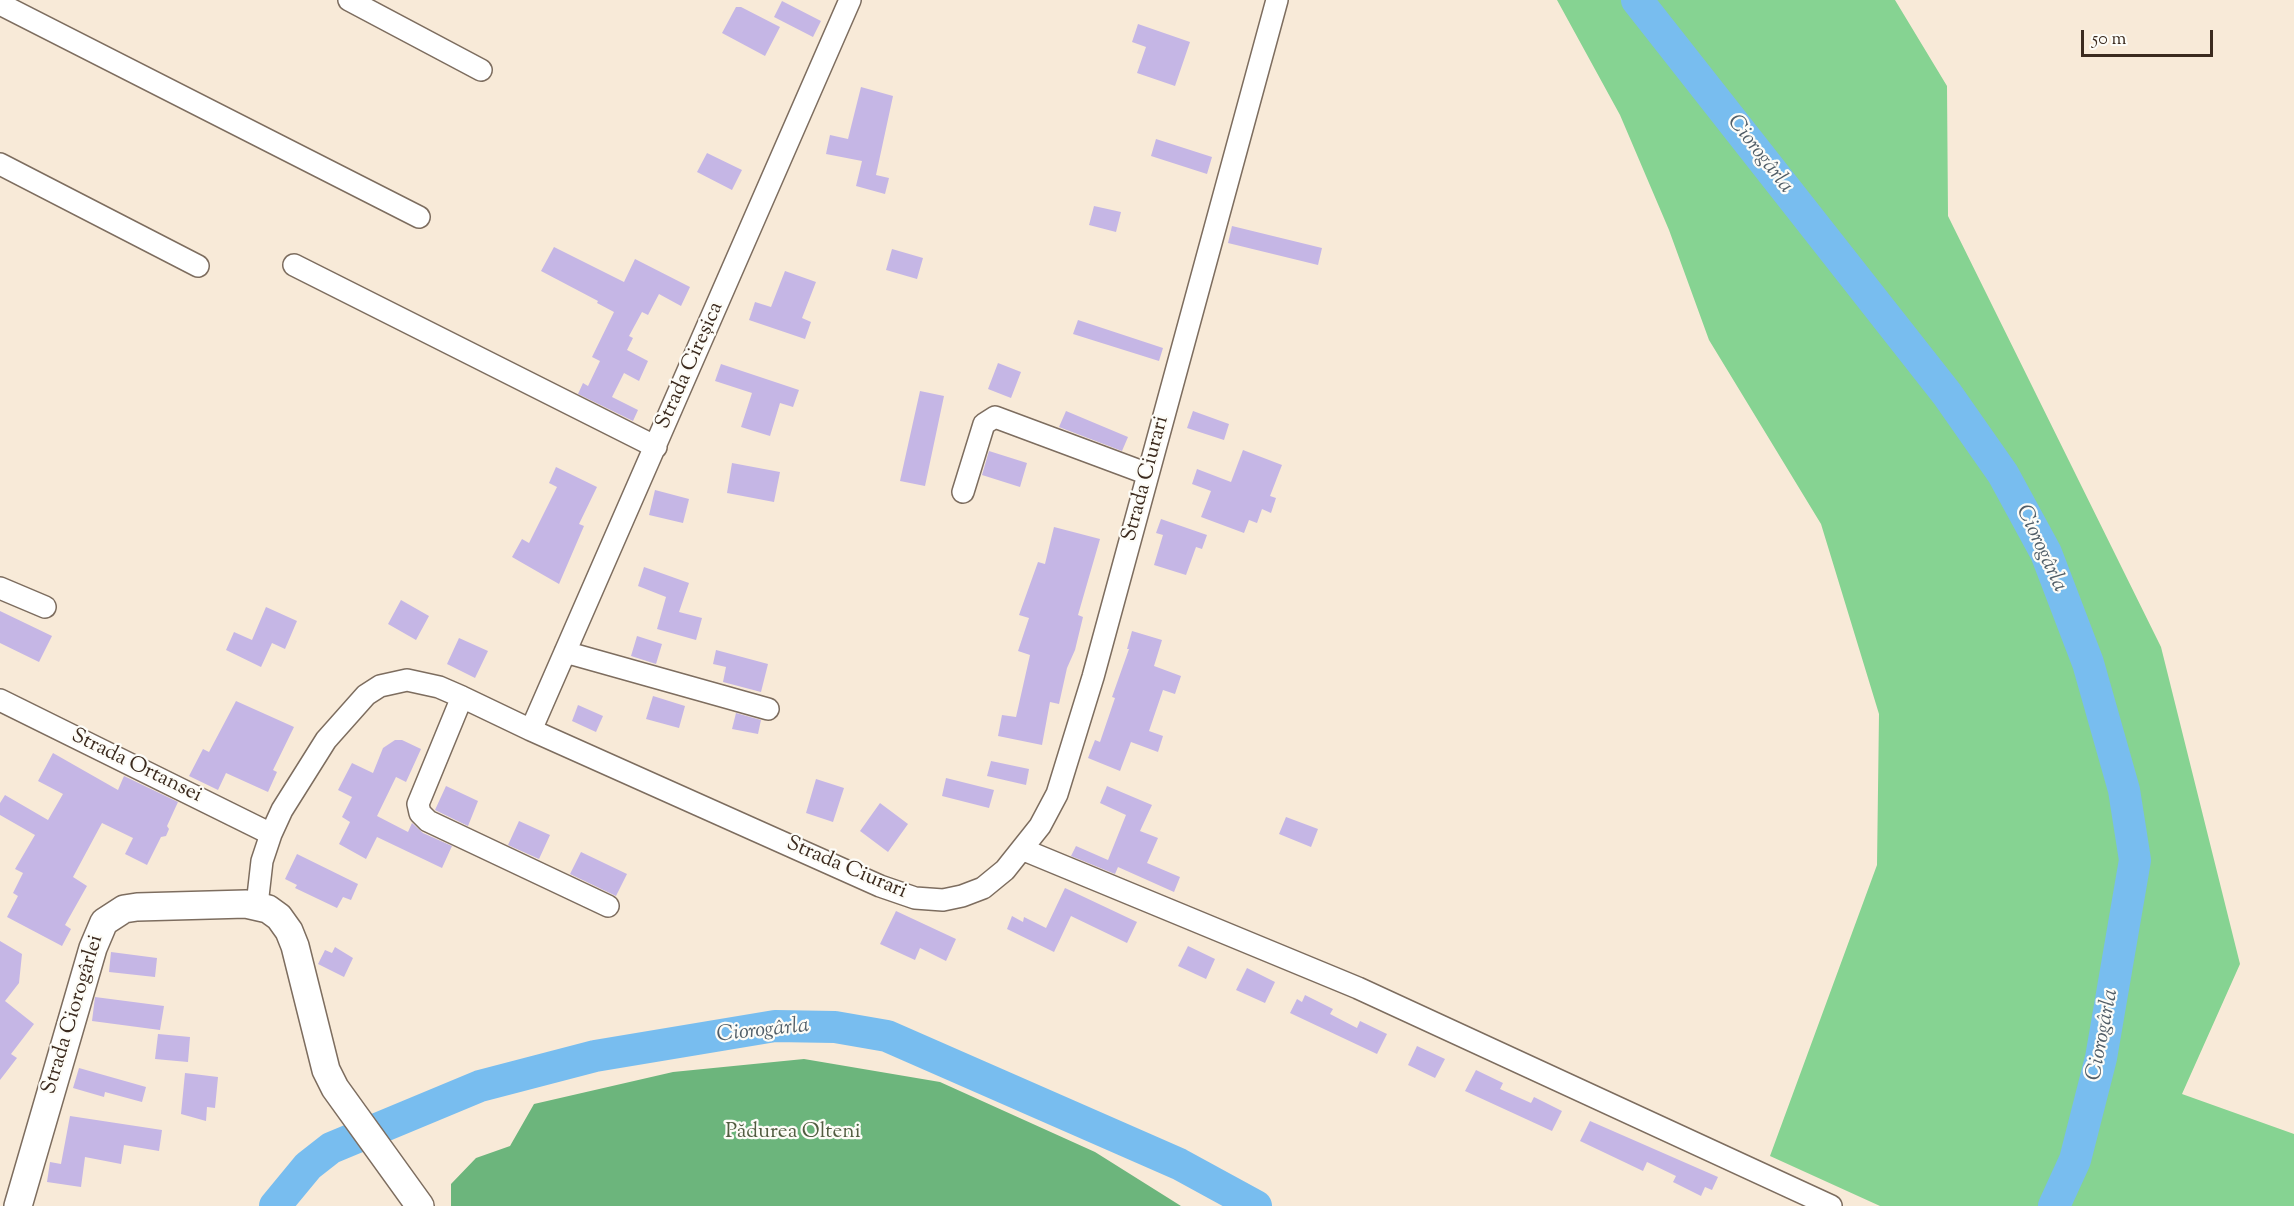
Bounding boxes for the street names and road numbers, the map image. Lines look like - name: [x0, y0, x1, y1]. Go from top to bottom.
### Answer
- street label: Strada Cireșica: [652, 299, 730, 433]
- street label: Strada Ciurari: [1118, 414, 1176, 544]
- street label: Strada Ortansei: [67, 725, 205, 809]
- street label: Strada Ciurari: [782, 832, 910, 906]
- street label: Strada Ciorogârlei: [38, 932, 110, 1098]

